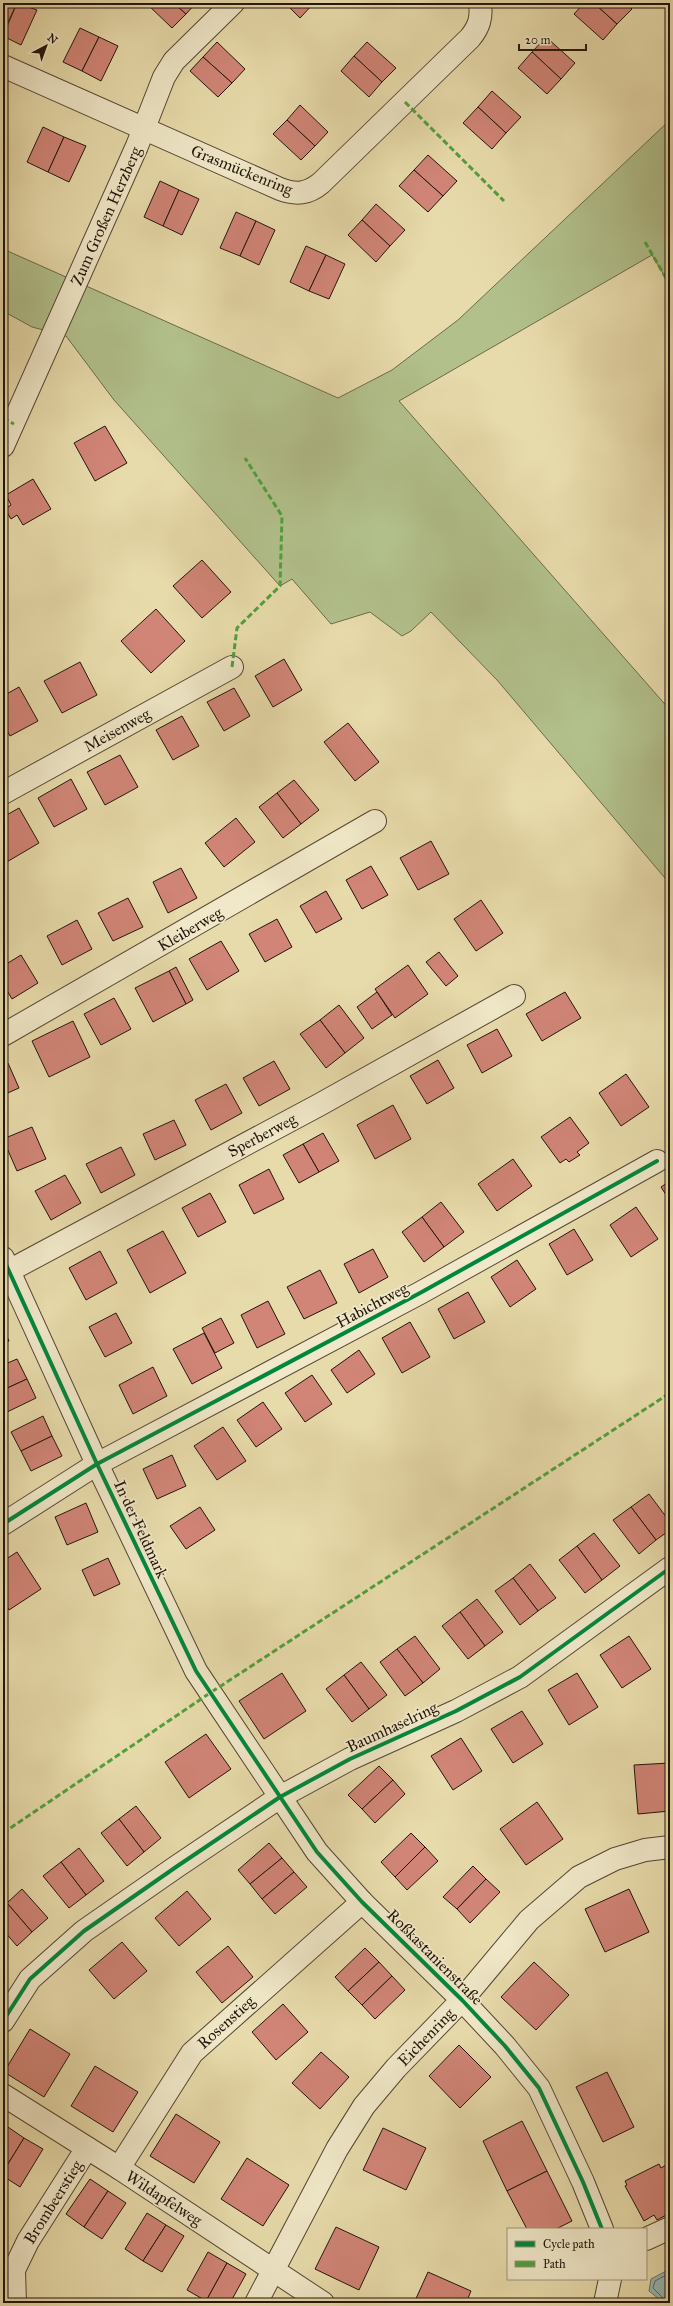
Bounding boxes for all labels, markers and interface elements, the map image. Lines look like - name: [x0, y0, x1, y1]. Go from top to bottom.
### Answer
- north arrow: [26, 26, 66, 66]
- scale bar: [519, 26, 586, 52]
- text: N: [44, 31, 61, 47]
- text: 20 m: [525, 33, 551, 47]
- street label: Grasmückenring: [188, 141, 296, 200]
- street label: Zum Großen Herzberg: [67, 143, 146, 289]
- street label: Meisenweg: [81, 704, 154, 757]
- street label: Kleiberweg: [154, 903, 227, 956]
- street label: Sperberweg: [224, 1109, 300, 1162]
- street label: Habichtweg: [333, 1278, 412, 1333]
- street label: In der Feldmark: [110, 1477, 172, 1581]
- street label: Baumhaselring: [343, 1697, 441, 1757]
- street label: Roßkastanienstraße: [383, 1905, 487, 2009]
- street label: Rosenstieg: [193, 1991, 260, 2053]
- street label: Eichenring: [394, 2004, 459, 2071]
- street label: Brombeerstieg: [20, 2156, 87, 2248]
- street label: Wildapfelweg: [122, 2166, 206, 2231]
- legend: [507, 2228, 647, 2280]
- text: Cycle path: [543, 2237, 595, 2251]
- text: Path: [543, 2257, 566, 2271]

